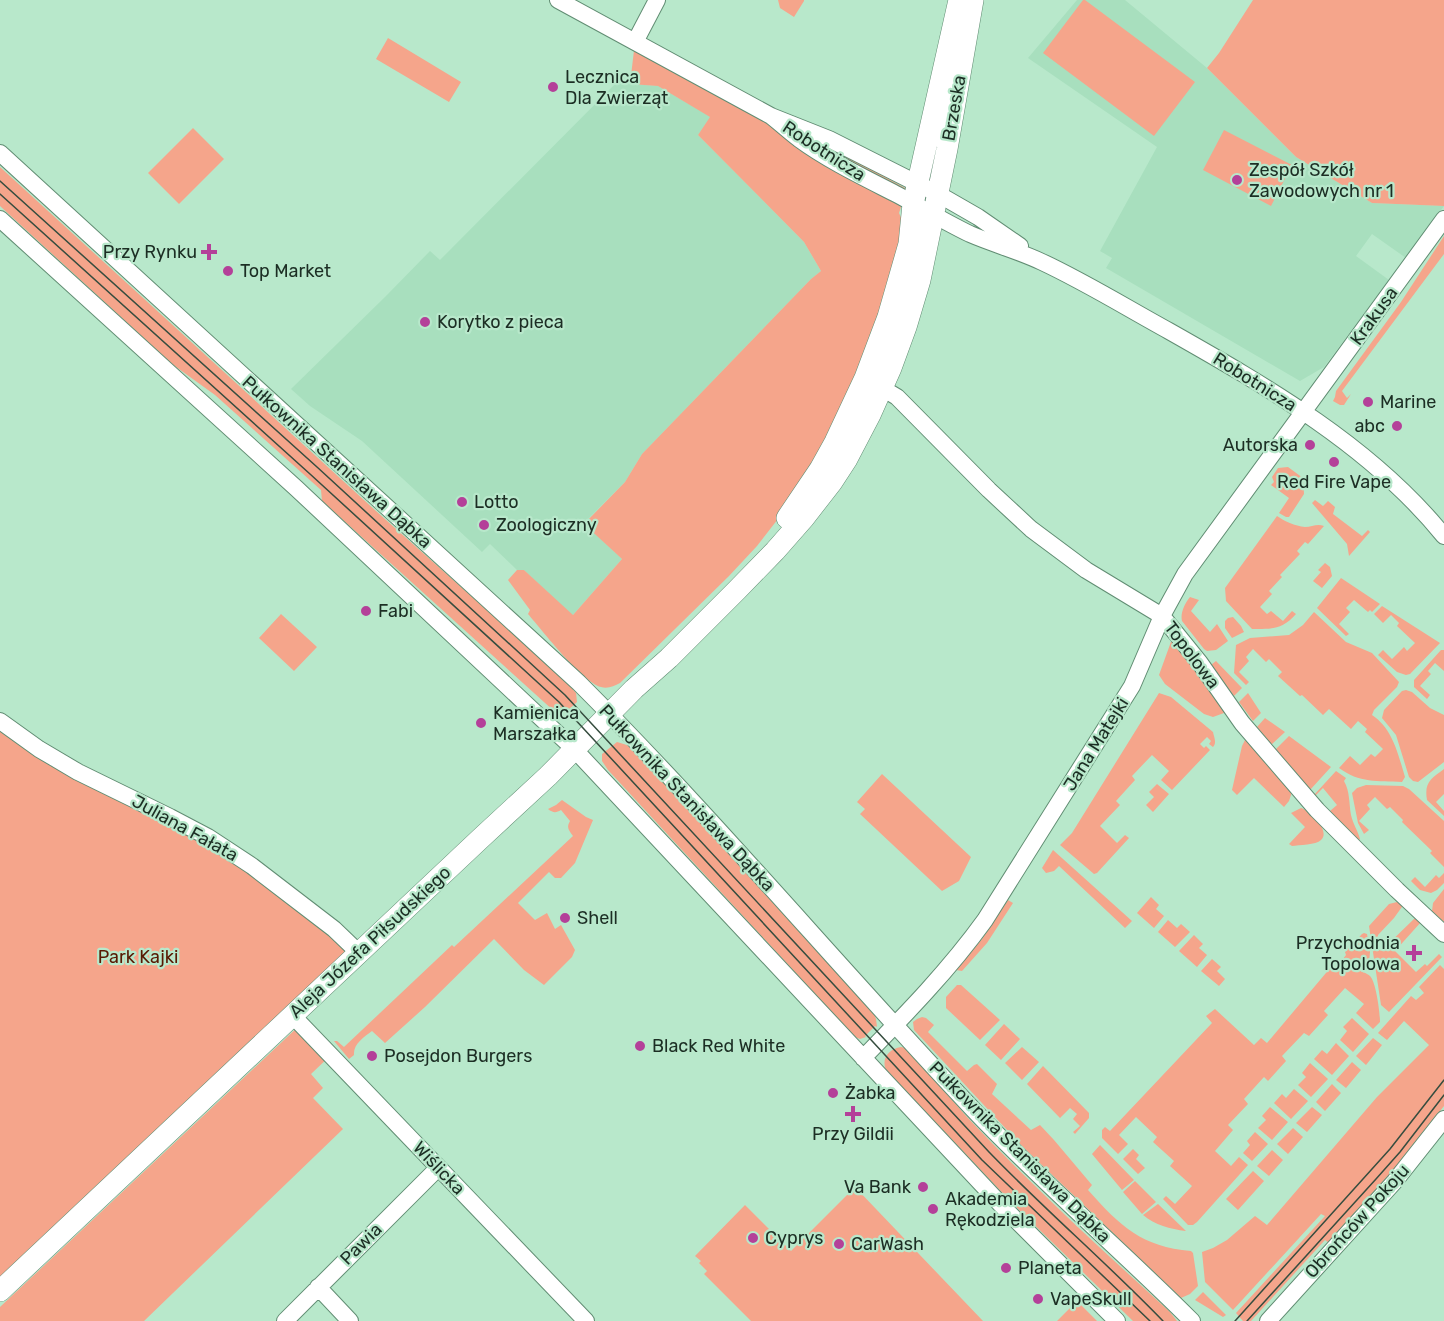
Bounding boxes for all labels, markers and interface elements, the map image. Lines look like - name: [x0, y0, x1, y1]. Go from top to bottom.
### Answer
- place label: Lecznica Dla Zwierząt: [565, 66, 668, 109]
- street label: Brzeska: [937, 73, 971, 143]
- marker: Lecznica Dla Zwierząt: [546, 80, 560, 94]
- street label: Robotnicza: [778, 116, 870, 186]
- place label: Zespół Szkół Zawodowych nr 1: [1249, 159, 1394, 202]
- marker: Zespół Szkół Zawodowych nr 1: [1230, 173, 1244, 187]
- place label: Przy Rynku: [103, 241, 197, 263]
- marker: Przy Rynku: [202, 245, 216, 259]
- place label: Top Market: [240, 260, 331, 282]
- marker: Top Market: [221, 264, 235, 278]
- street label: Krakusa: [1346, 283, 1402, 349]
- place label: Korytko z pieca: [437, 311, 564, 333]
- marker: Korytko z pieca: [418, 315, 432, 329]
- street label: Robotnicza: [1209, 348, 1301, 416]
- street label: Pułkownika Stanisława Dąbka: [238, 371, 436, 553]
- place label: Marine: [1380, 391, 1436, 413]
- marker: Marine: [1361, 395, 1375, 409]
- place label: abc: [1354, 415, 1385, 437]
- marker: abc: [1390, 419, 1404, 433]
- place label: Autorska: [1223, 434, 1298, 456]
- marker: Autorska: [1303, 438, 1317, 452]
- marker: Red Fire Vape: [1327, 455, 1341, 469]
- place label: Red Fire Vape: [1277, 471, 1391, 493]
- place label: Lotto: [474, 491, 519, 513]
- marker: Lotto: [455, 495, 469, 509]
- place label: Zoologiczny: [496, 514, 597, 536]
- marker: Zoologiczny: [477, 518, 491, 532]
- place label: Fabi: [378, 600, 413, 622]
- marker: Fabi: [359, 604, 373, 618]
- street label: Topolowa: [1160, 617, 1224, 693]
- street label: Jana Matejki: [1059, 693, 1133, 795]
- street label: Pułkownika Stanisława Dąbka: [595, 700, 779, 896]
- place label: Kamienica Marszałka: [493, 702, 579, 745]
- marker: Kamienica Marszałka: [474, 716, 488, 730]
- street label: Juliana Fałata: [128, 790, 242, 866]
- street label: Aleja Józefa Piłsudskiego: [285, 861, 455, 1023]
- place label: Shell: [577, 907, 618, 929]
- marker: Shell: [558, 911, 572, 925]
- place label: Przychodnia Topolowa: [1296, 932, 1400, 975]
- marker: Przychodnia Topolowa: [1405, 944, 1423, 962]
- park label: Park Kajki: [98, 946, 178, 968]
- place label: Black Red White: [652, 1035, 785, 1057]
- marker: Black Red White: [633, 1039, 647, 1053]
- place label: Posejdon Burgers: [384, 1045, 532, 1067]
- marker: Posejdon Burgers: [365, 1049, 379, 1063]
- street label: Pułkownika Stanisława Dąbka: [925, 1057, 1115, 1247]
- place label: Żabka: [845, 1082, 896, 1104]
- marker: Żabka: [826, 1086, 840, 1100]
- marker: Przy Gildii: [846, 1107, 860, 1121]
- place label: Przy Gildii: [812, 1123, 894, 1145]
- street label: Wiślicka: [408, 1137, 470, 1199]
- street label: Obrońców Pokoju: [1300, 1160, 1414, 1282]
- place label: Va Bank: [844, 1176, 912, 1198]
- marker: Va Bank: [916, 1180, 930, 1194]
- place label: Akademia Rękodziela: [945, 1188, 1035, 1231]
- marker: Akademia Rękodziela: [926, 1202, 940, 1216]
- street label: Pawia: [336, 1219, 386, 1269]
- place label: Cyprys: [765, 1227, 823, 1249]
- marker: Cyprys: [746, 1231, 760, 1245]
- place label: CarWash: [851, 1233, 924, 1255]
- marker: CarWash: [832, 1237, 846, 1251]
- place label: Planeta: [1018, 1257, 1082, 1279]
- marker: Planeta: [999, 1261, 1013, 1275]
- place label: VapeSkull: [1050, 1288, 1132, 1310]
- marker: VapeSkull: [1031, 1292, 1045, 1306]

